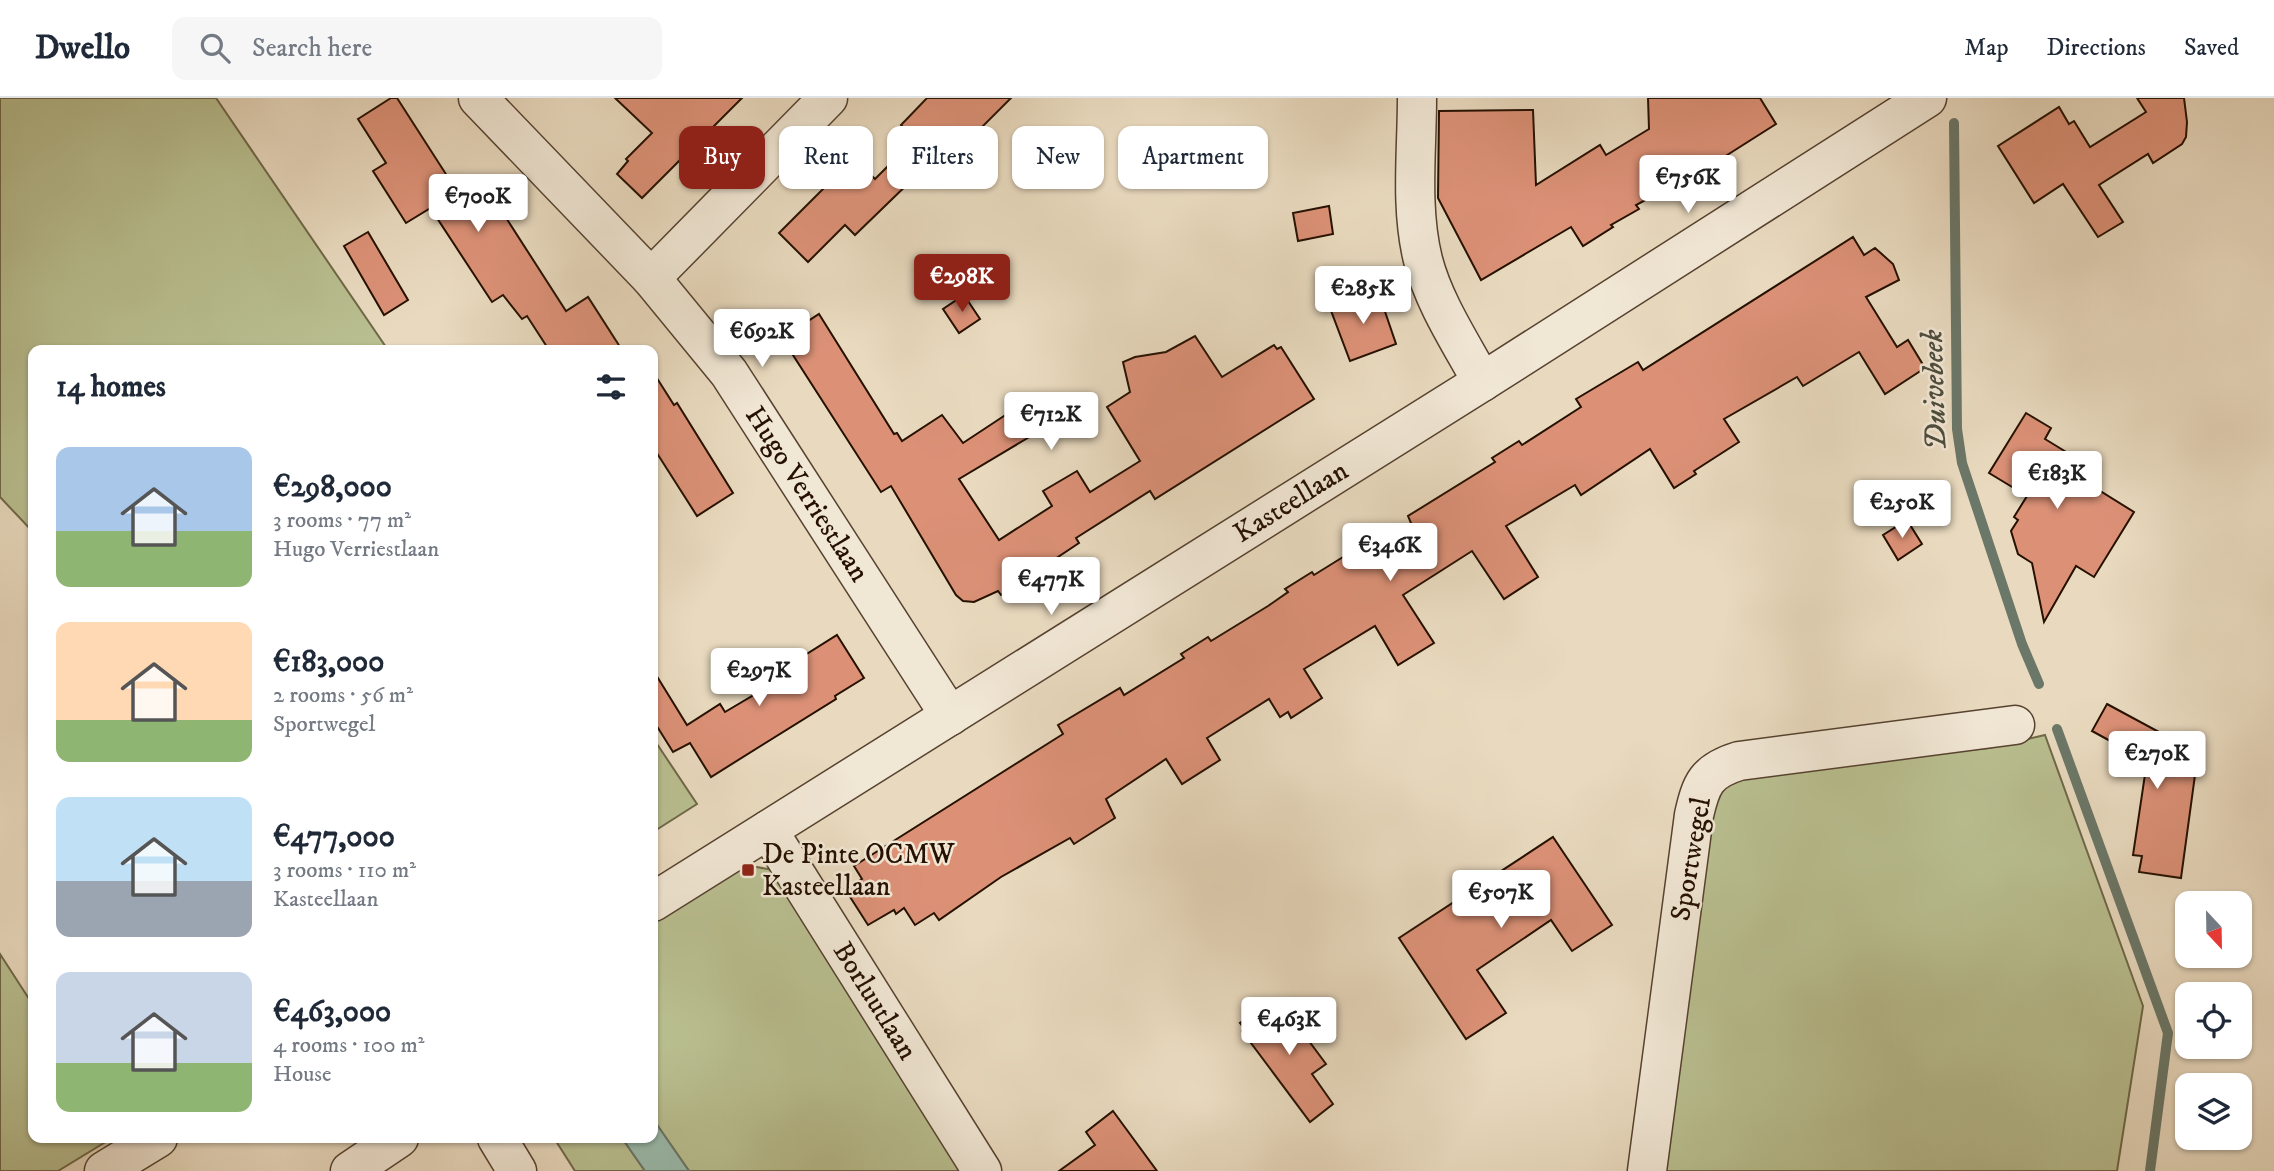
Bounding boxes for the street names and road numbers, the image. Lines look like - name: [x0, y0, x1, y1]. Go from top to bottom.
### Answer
- street label: Hugo Verriestlaan: [737, 400, 877, 589]
- street label: Kasteellaan: [1227, 453, 1355, 551]
- street label: Sportwegel: [1663, 794, 1719, 923]
- street label: Borluutlaan: [825, 935, 925, 1067]

